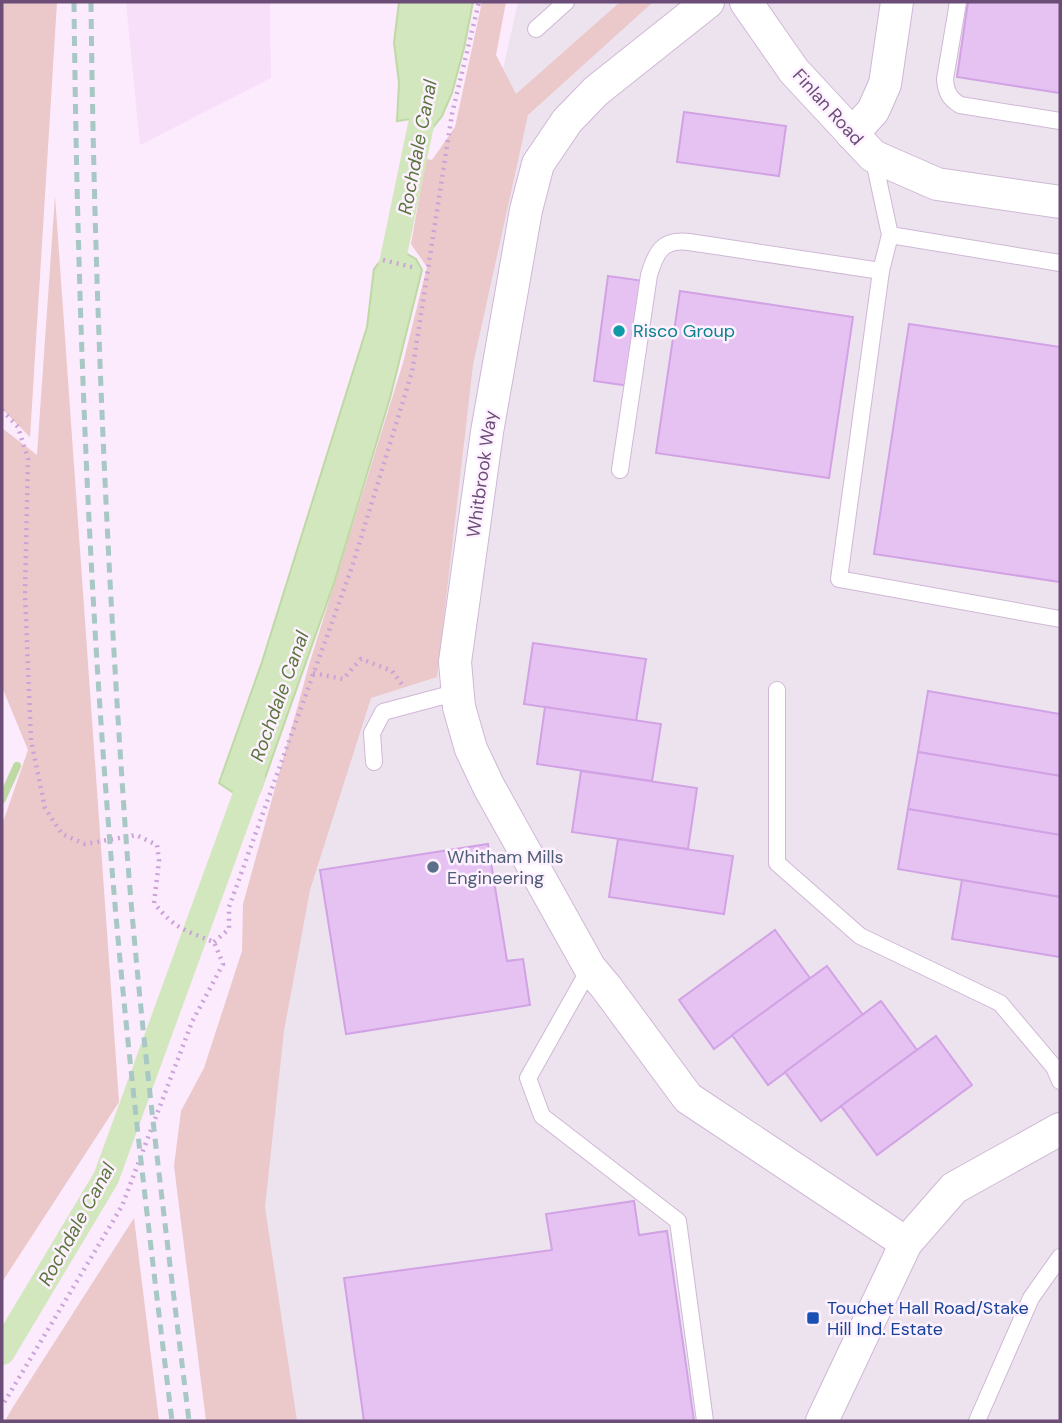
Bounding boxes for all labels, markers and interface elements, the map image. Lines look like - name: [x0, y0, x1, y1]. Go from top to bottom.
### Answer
- street label: Finlan Road: [787, 64, 869, 150]
- water label: Rochdale Canal: [392, 77, 443, 217]
- place label: Risco Group: [633, 319, 735, 343]
- marker: Risco Group: [611, 323, 627, 339]
- street label: Whitbrook Way: [461, 409, 503, 539]
- water label: Rochdale Canal: [244, 627, 315, 765]
- place label: Whitham Mills Engineering: [447, 845, 564, 890]
- marker: Whitham Mills Engineering: [425, 859, 441, 875]
- water label: Rochdale Canal: [32, 1158, 121, 1290]
- place label: Touchet Hall Road/Stake Hill Ind. Estate: [827, 1296, 1029, 1341]
- marker: Touchet Hall Road/Stake Hill Ind. Estate: [805, 1310, 821, 1326]

